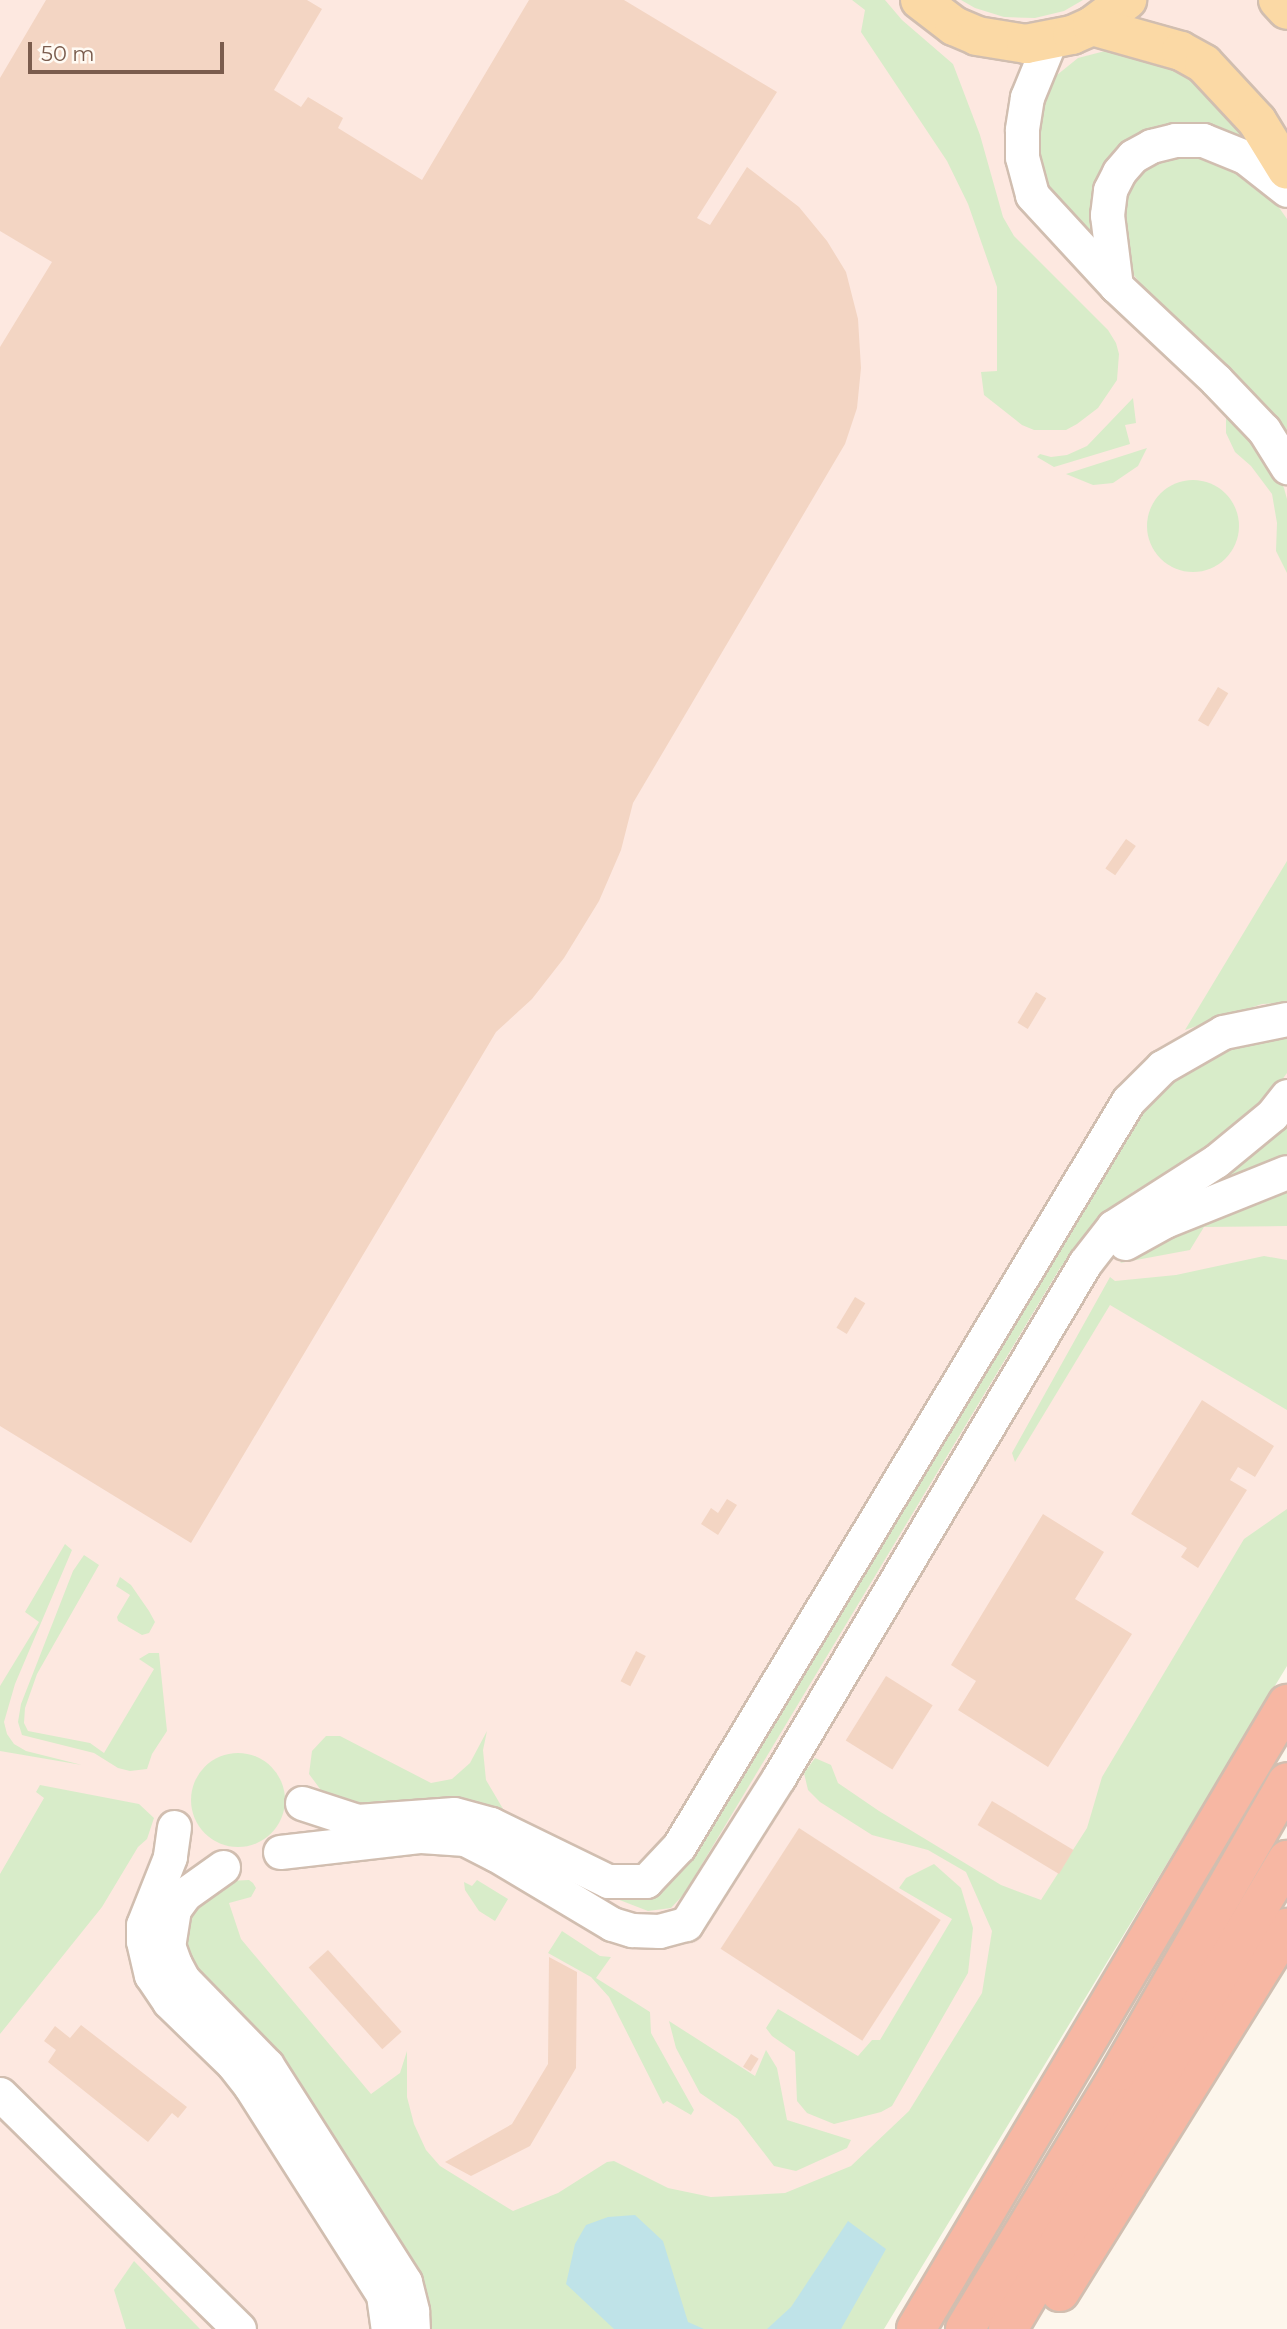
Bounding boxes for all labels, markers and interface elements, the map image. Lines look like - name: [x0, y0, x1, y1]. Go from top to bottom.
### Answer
- scale bar: [32, 28, 228, 72]
- text: 50 m: [41, 41, 95, 66]

